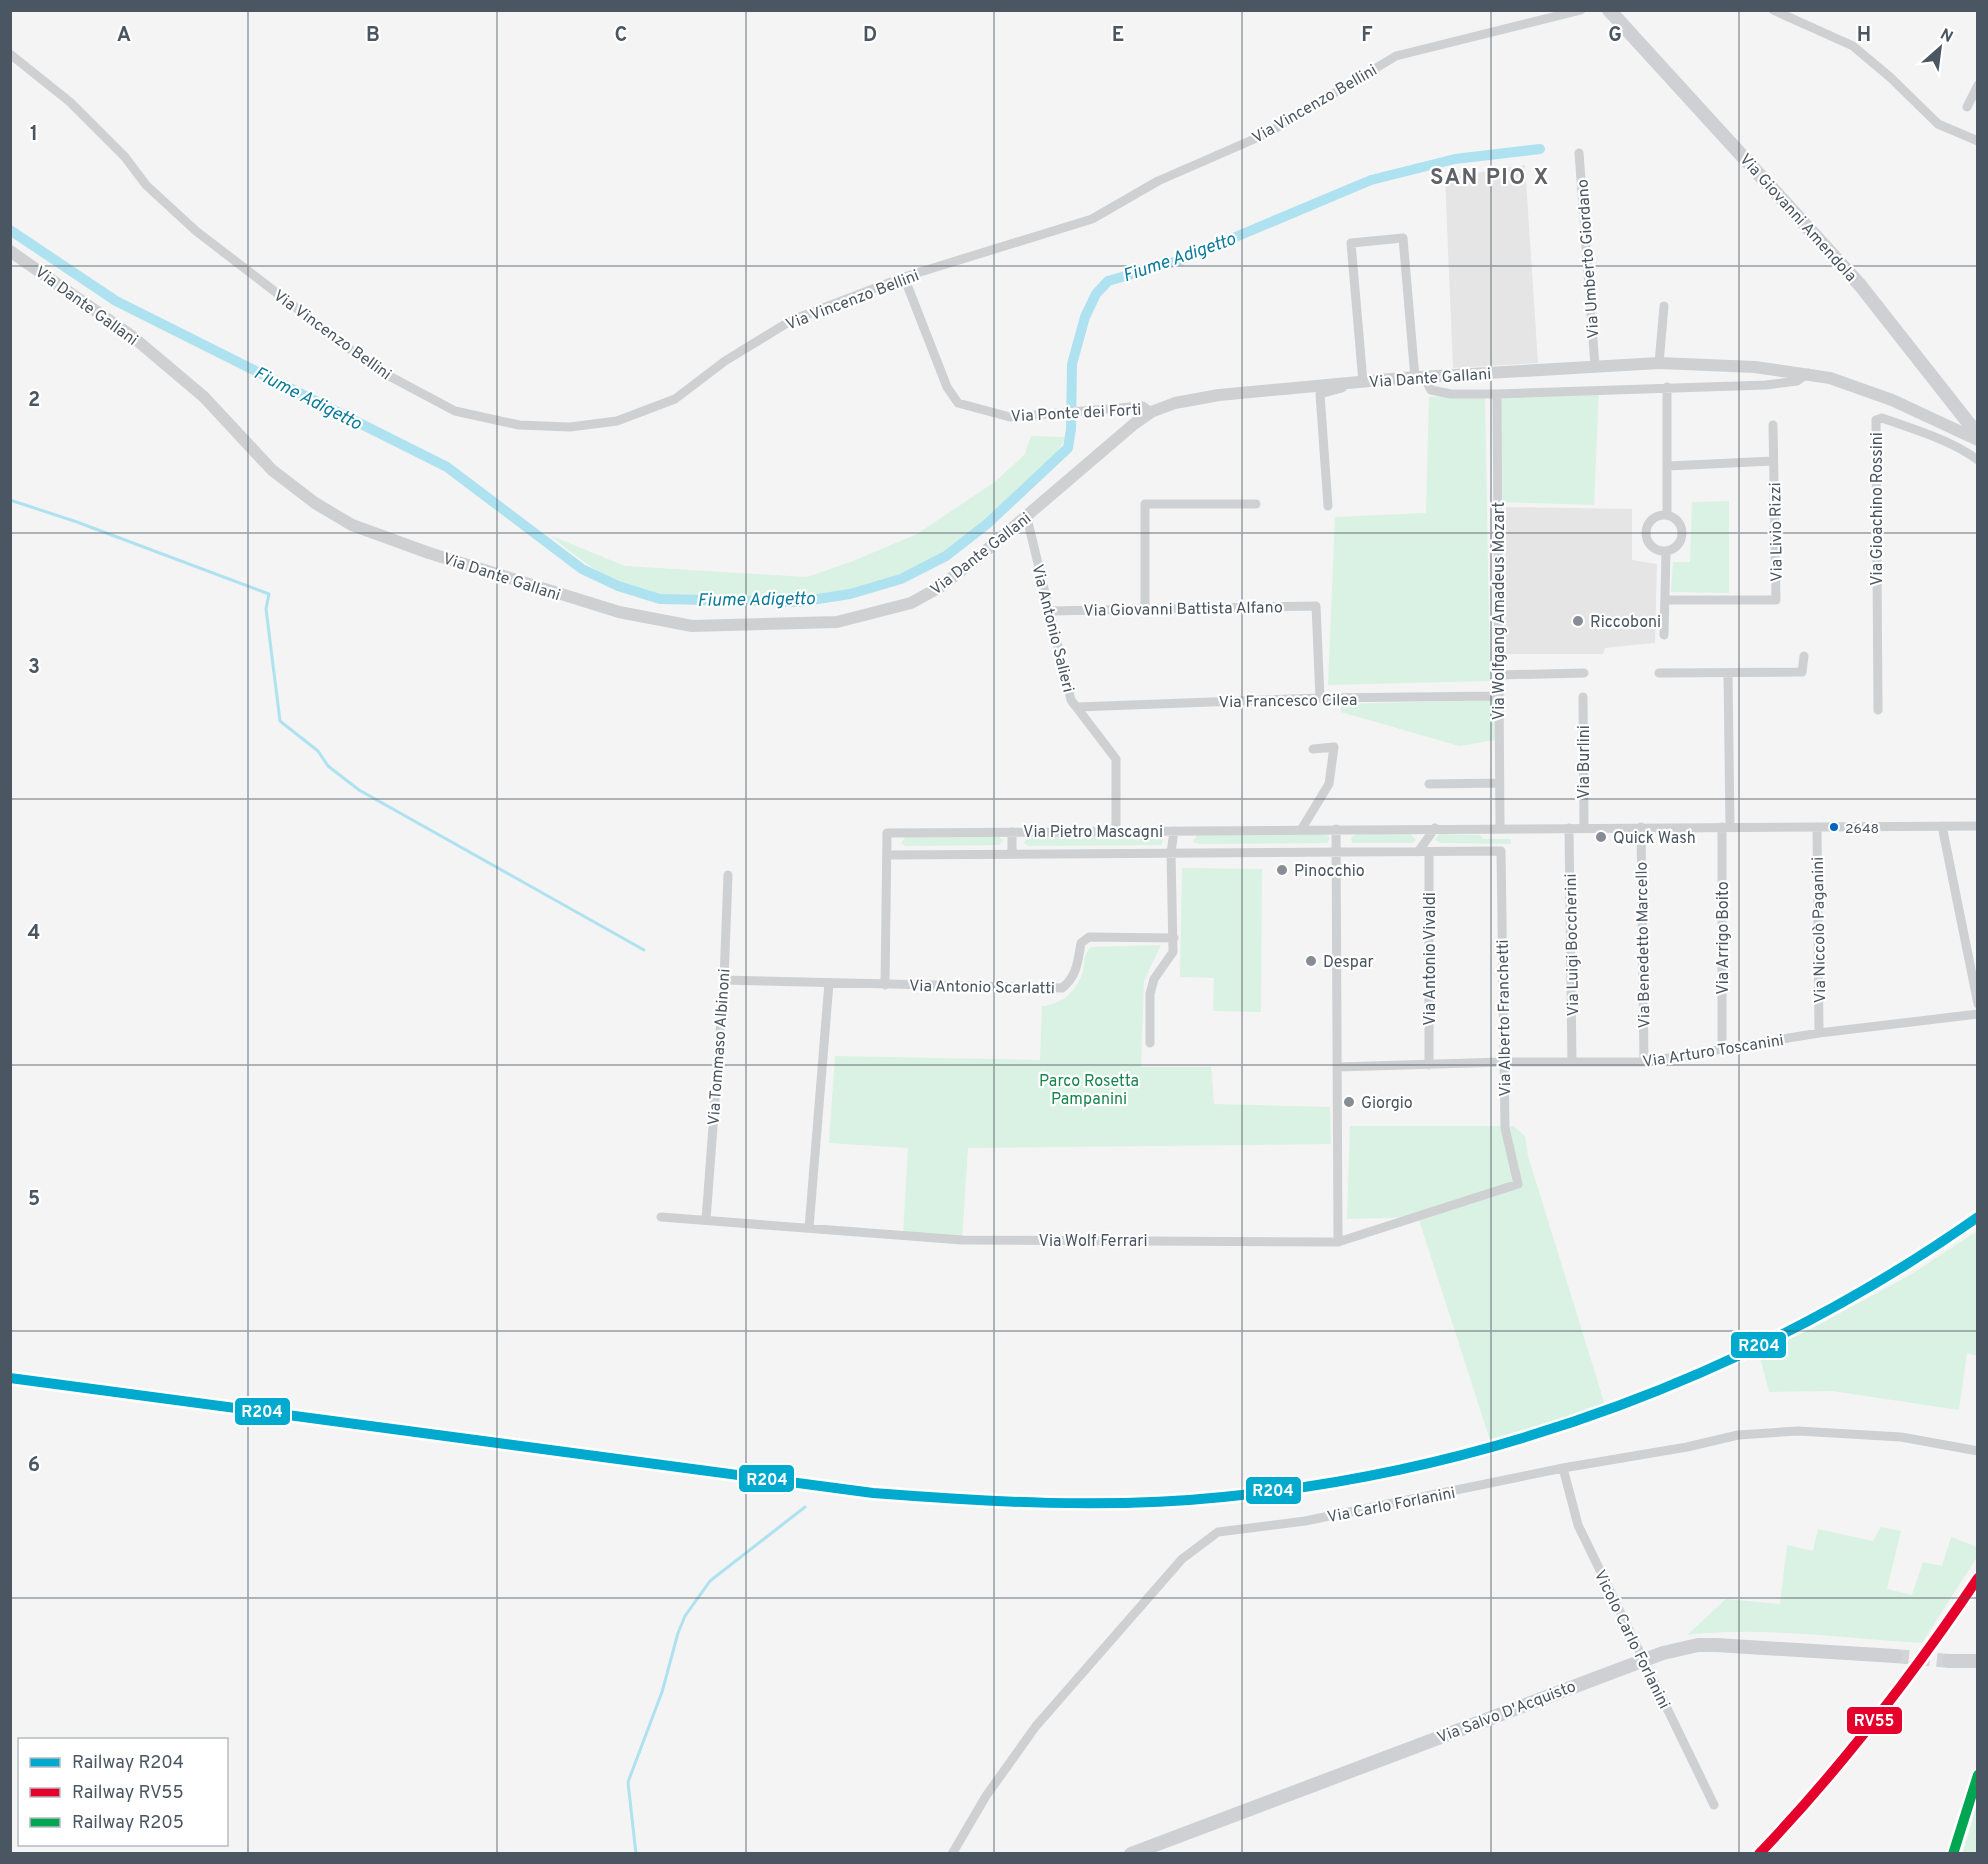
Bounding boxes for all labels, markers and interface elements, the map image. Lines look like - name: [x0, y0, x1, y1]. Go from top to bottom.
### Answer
- north arrow: [1910, 18, 1970, 78]
- text: A: [117, 23, 131, 49]
- text: B: [366, 23, 380, 49]
- text: C: [615, 23, 627, 49]
- text: D: [863, 23, 877, 49]
- text: E: [1112, 23, 1124, 49]
- text: F: [1361, 23, 1373, 49]
- text: G: [1608, 23, 1622, 49]
- text: H: [1857, 23, 1871, 49]
- text: N: [1936, 25, 1956, 48]
- street label: Via Vincenzo Bellini: [1249, 61, 1381, 149]
- text: 1: [30, 122, 38, 148]
- street label: Via Giovanni Amendola: [1735, 150, 1860, 287]
- district label: SAN PIO X: [1430, 165, 1550, 192]
- street label: Via Umberto Giordano: [1573, 178, 1605, 339]
- water label: Fiume Adigetto: [1120, 228, 1239, 288]
- street label: Via Dante Gallani: [30, 263, 141, 351]
- street label: Via Vincenzo Bellini: [783, 266, 922, 335]
- street label: Via Vincenzo Bellini: [269, 286, 395, 385]
- water label: Fiume Adigetto: [250, 362, 365, 437]
- street label: Via Dante Gallani: [1368, 365, 1492, 393]
- text: 2: [28, 388, 40, 414]
- street label: Via Ponte dei Forti: [1010, 401, 1142, 427]
- street label: Via Gioachino Rossini: [1868, 432, 1888, 586]
- street label: Via Livio Rizzi: [1766, 482, 1788, 582]
- street label: Via Wolfgang Amadeus Mozart: [1490, 502, 1510, 720]
- street label: Via Dante Gallani: [927, 509, 1036, 600]
- street label: Via Dante Gallani: [440, 549, 563, 606]
- street label: Via Antonio Salieri: [1026, 562, 1078, 695]
- water label: Fiume Adigetto: [697, 588, 816, 613]
- street label: Via Giovanni Battista Alfano: [1083, 598, 1283, 622]
- place label: Riccoboni: [1590, 613, 1661, 633]
- marker: Riccoboni: [1571, 614, 1585, 628]
- text: 3: [28, 655, 40, 681]
- street label: Via Francesco Cilea: [1219, 691, 1357, 713]
- street label: Via Burlini: [1575, 725, 1595, 799]
- marker: 2648: [1828, 821, 1840, 833]
- place label: 2648: [1845, 821, 1879, 838]
- street label: Via Pietro Mascagni: [1023, 823, 1163, 843]
- place label: Quick Wash: [1613, 829, 1696, 849]
- marker: Quick Wash: [1594, 830, 1608, 844]
- street label: Via Niccolò Paganini: [1809, 857, 1831, 1003]
- street label: Via Benedetto Marcello: [1633, 861, 1655, 1029]
- place label: Pinocchio: [1294, 862, 1365, 882]
- marker: Pinocchio: [1275, 863, 1289, 877]
- street label: Via Luigi Boccherini: [1562, 873, 1584, 1017]
- street label: Via Arrigo Boito: [1714, 881, 1734, 995]
- street label: Via Antonio Vivaldi: [1421, 892, 1441, 1026]
- text: 4: [28, 921, 40, 947]
- street label: Via Alberto Franchetti: [1494, 939, 1516, 1097]
- place label: Despar: [1323, 953, 1374, 973]
- marker: Despar: [1304, 954, 1318, 968]
- street label: Via Tommaso Albinoni: [705, 968, 735, 1126]
- street label: Via Antonio Scarlatti: [909, 977, 1055, 999]
- street label: Via Arturo Toscanini: [1641, 1031, 1785, 1073]
- park label: Parco Rosetta Pampanini: [1039, 1072, 1139, 1110]
- place label: Giorgio: [1361, 1094, 1413, 1114]
- marker: Giorgio: [1342, 1095, 1356, 1109]
- text: 5: [28, 1187, 40, 1213]
- street label: Via Wolf Ferrari: [1038, 1232, 1148, 1252]
- line badge: R204: [1730, 1331, 1787, 1359]
- text: R204: [1738, 1337, 1780, 1357]
- line badge: R204: [234, 1397, 291, 1426]
- text: R204: [241, 1403, 283, 1423]
- text: 6: [28, 1453, 40, 1479]
- line badge: R204: [738, 1464, 795, 1493]
- text: R204: [746, 1471, 788, 1491]
- line badge: R204: [1245, 1476, 1302, 1505]
- text: R204: [1252, 1482, 1294, 1502]
- street label: Via Carlo Forlanini: [1325, 1484, 1457, 1528]
- street label: Vicolo Carlo Forlanini: [1589, 1567, 1674, 1713]
- street label: Via Salvo D'Acquisto: [1434, 1677, 1579, 1749]
- line badge: RV55: [1846, 1706, 1903, 1735]
- text: RV55: [1854, 1712, 1894, 1732]
- legend: [18, 1738, 228, 1846]
- text: Railway R204: [72, 1752, 184, 1775]
- text: Railway RV55: [72, 1782, 184, 1805]
- text: Railway R205: [72, 1812, 184, 1835]

